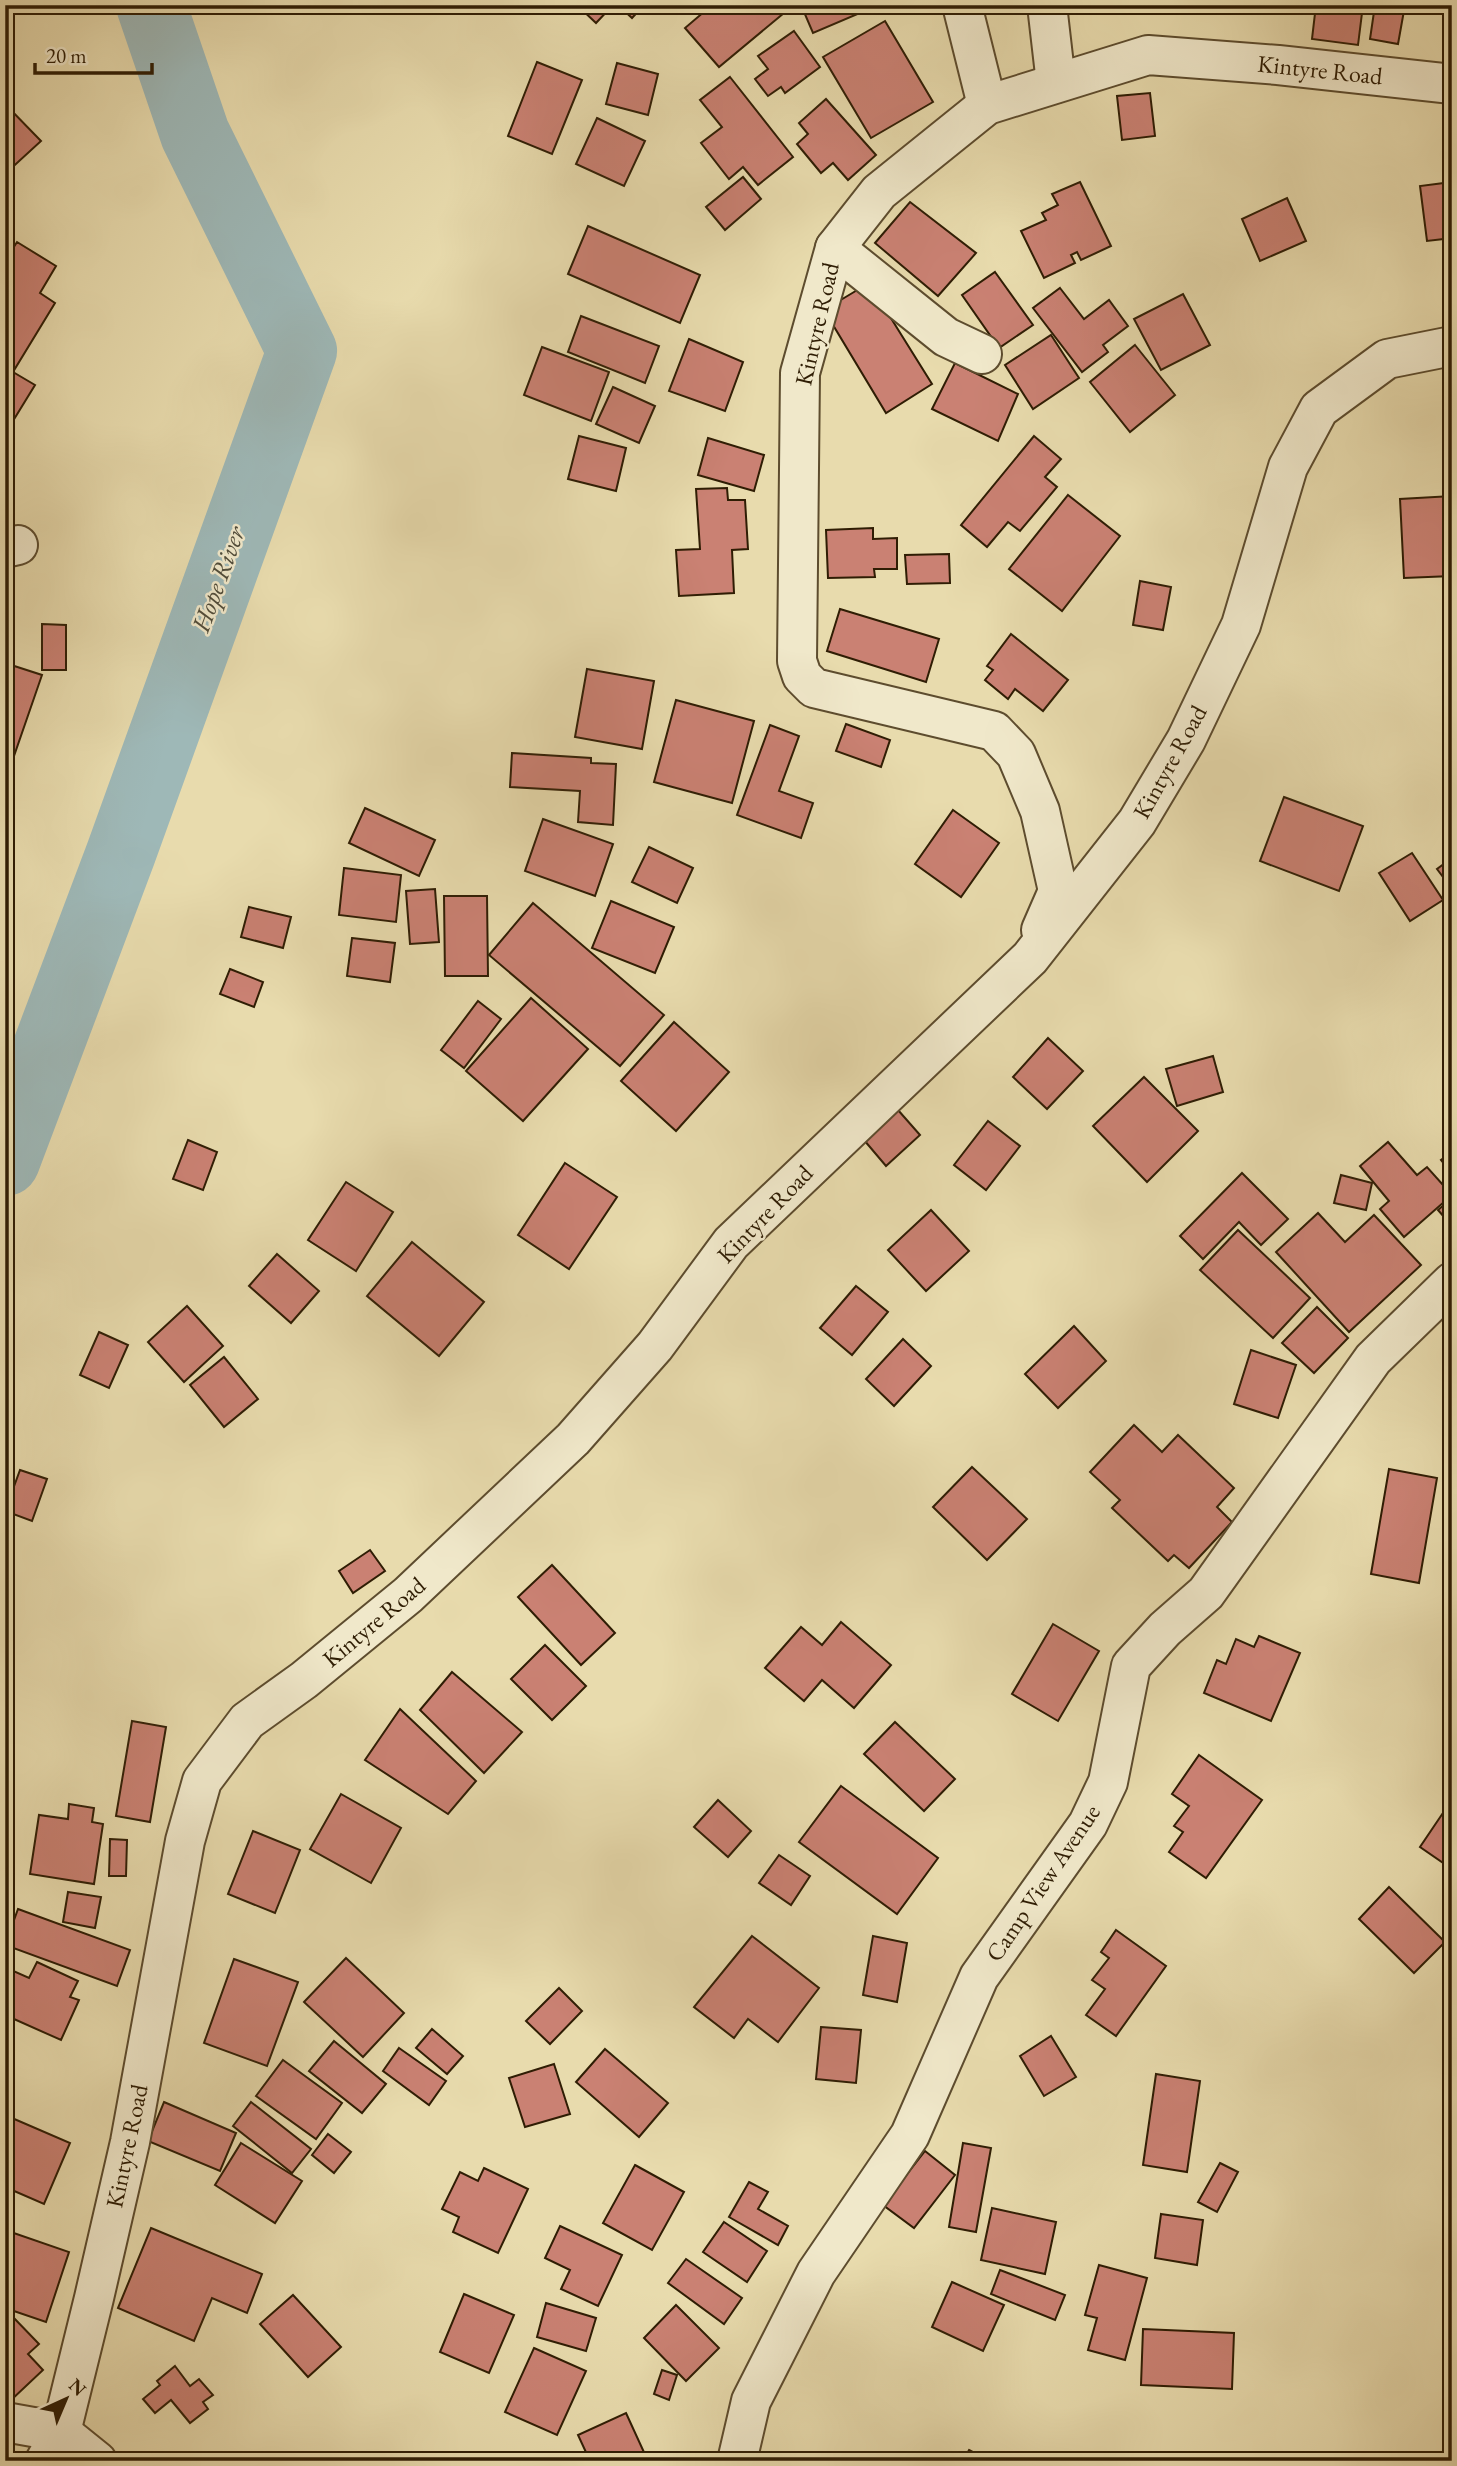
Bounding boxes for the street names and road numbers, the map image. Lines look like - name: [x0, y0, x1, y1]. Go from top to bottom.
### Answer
- street label: Kintyre Road: [1256, 48, 1385, 92]
- street label: Kintyre Road: [787, 259, 846, 388]
- street label: Kintyre Road: [1126, 699, 1214, 824]
- street label: Kintyre Road: [710, 1157, 820, 1270]
- street label: Kintyre Road: [316, 1569, 432, 1674]
- street label: Camp View Avenue: [978, 1798, 1107, 1967]
- street label: Kintyre Road: [98, 2081, 155, 2210]

